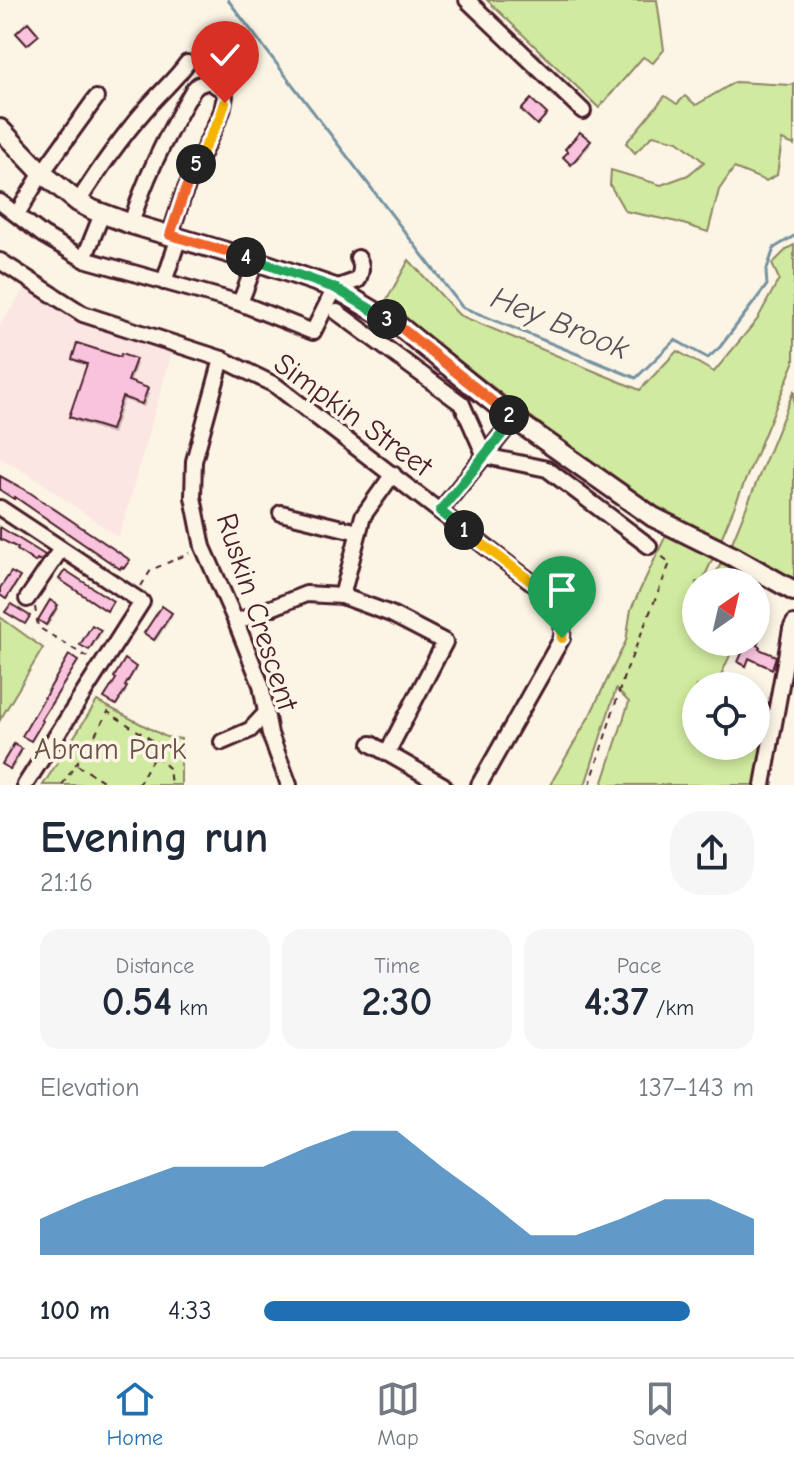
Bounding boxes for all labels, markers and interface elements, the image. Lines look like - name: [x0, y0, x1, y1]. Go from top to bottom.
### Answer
- pin: [191, 21, 259, 103]
- icon: check: [203, 33, 247, 77]
- pin: 5: [176, 144, 216, 184]
- text: 5: [190, 151, 202, 177]
- pin: 4: [226, 237, 266, 277]
- text: 4: [241, 244, 251, 270]
- water label: Hey Brook: [486, 279, 635, 368]
- pin: 3: [367, 299, 407, 339]
- text: 3: [382, 306, 392, 332]
- street label: Simpkin Street: [267, 346, 440, 485]
- pin: 2: [489, 395, 529, 435]
- text: 2: [504, 402, 514, 428]
- street label: Ruskin Crescent: [209, 509, 306, 716]
- pin: 1: [444, 510, 484, 550]
- text: 1: [460, 517, 468, 543]
- pin: [528, 556, 596, 638]
- icon: arrive: [540, 568, 584, 612]
- north arrow: [682, 568, 770, 656]
- map controls: [682, 568, 770, 760]
- button: locate: [682, 672, 770, 760]
- park label: Abram Park: [34, 732, 187, 767]
- button: share: [670, 811, 754, 895]
- text: Evening run: [40, 812, 268, 863]
- text: 21:16: [40, 868, 93, 898]
- text: Distance: [116, 953, 194, 979]
- text: Time: [374, 953, 420, 979]
- text: Pace: [617, 953, 661, 979]
- text: 0.54: [102, 979, 172, 1025]
- text: 2:30: [362, 979, 432, 1025]
- text: 4:37: [584, 979, 648, 1025]
- text: km: [172, 995, 208, 1021]
- text: /km: [648, 995, 694, 1021]
- text: Elevation: [40, 1073, 140, 1103]
- text: 137–143 m: [639, 1073, 754, 1103]
- text: 100 m: [40, 1296, 110, 1326]
- text: 4:33: [168, 1296, 212, 1326]
- tab: Home: [106, 1377, 163, 1451]
- tab: Map: [376, 1377, 420, 1451]
- tab: Saved: [633, 1377, 688, 1451]

